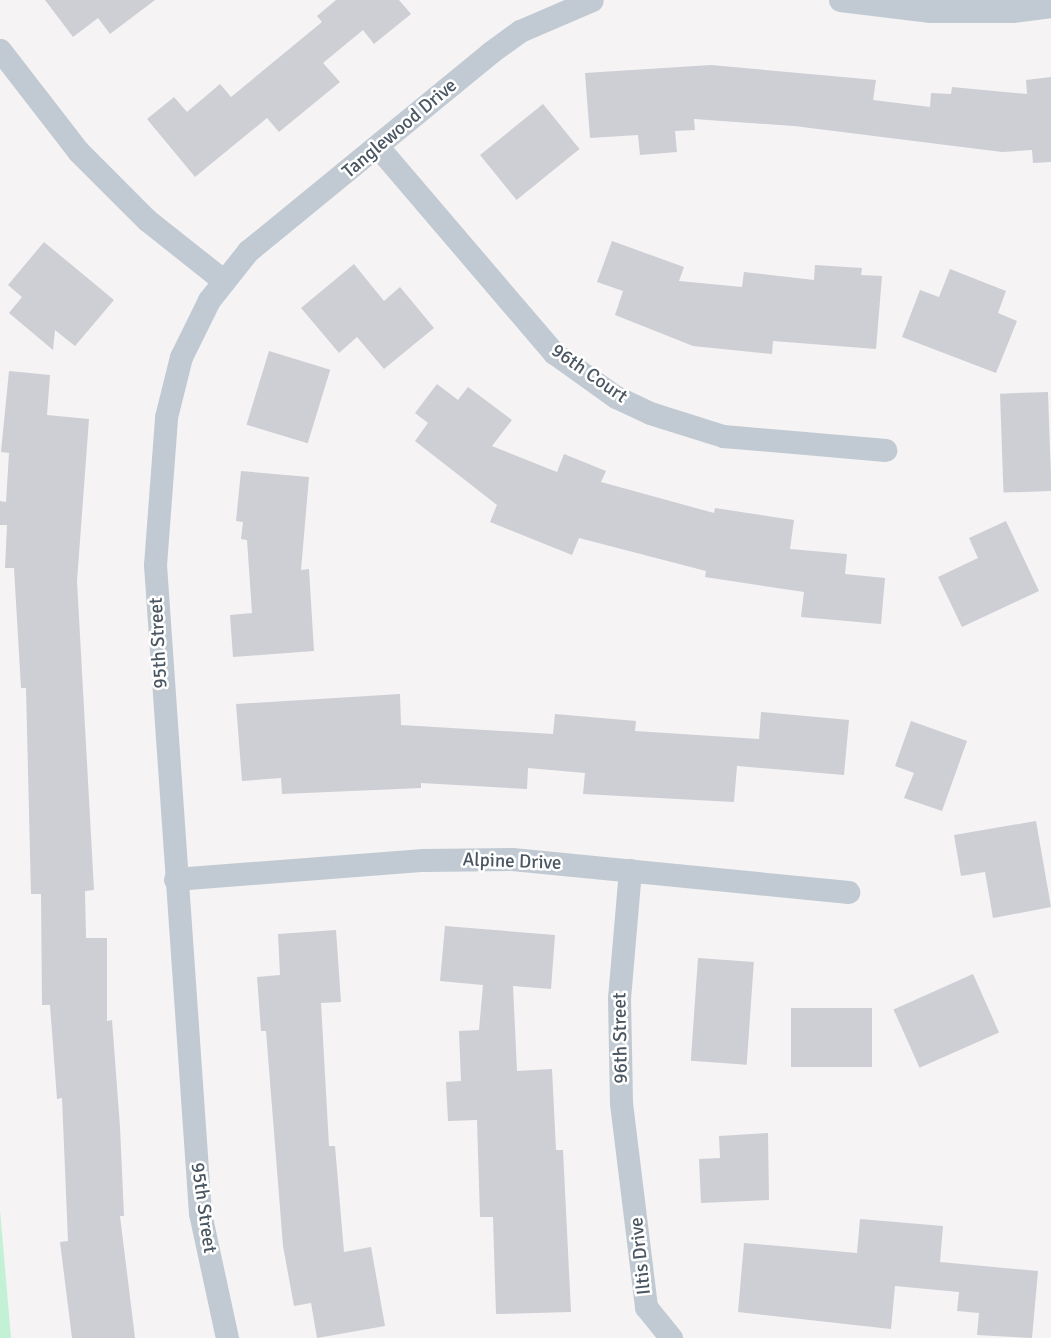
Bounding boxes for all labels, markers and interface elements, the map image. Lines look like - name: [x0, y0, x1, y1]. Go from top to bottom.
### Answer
- street label: Tanglewood Drive: [338, 74, 462, 184]
- street label: 96th Court: [547, 340, 631, 408]
- street label: 95th Street: [145, 597, 173, 689]
- street label: Alpine Drive: [462, 849, 562, 875]
- street label: 96th Street: [609, 992, 633, 1084]
- street label: 95th Street: [185, 1161, 221, 1255]
- street label: Iltis Drive: [626, 1216, 656, 1296]

